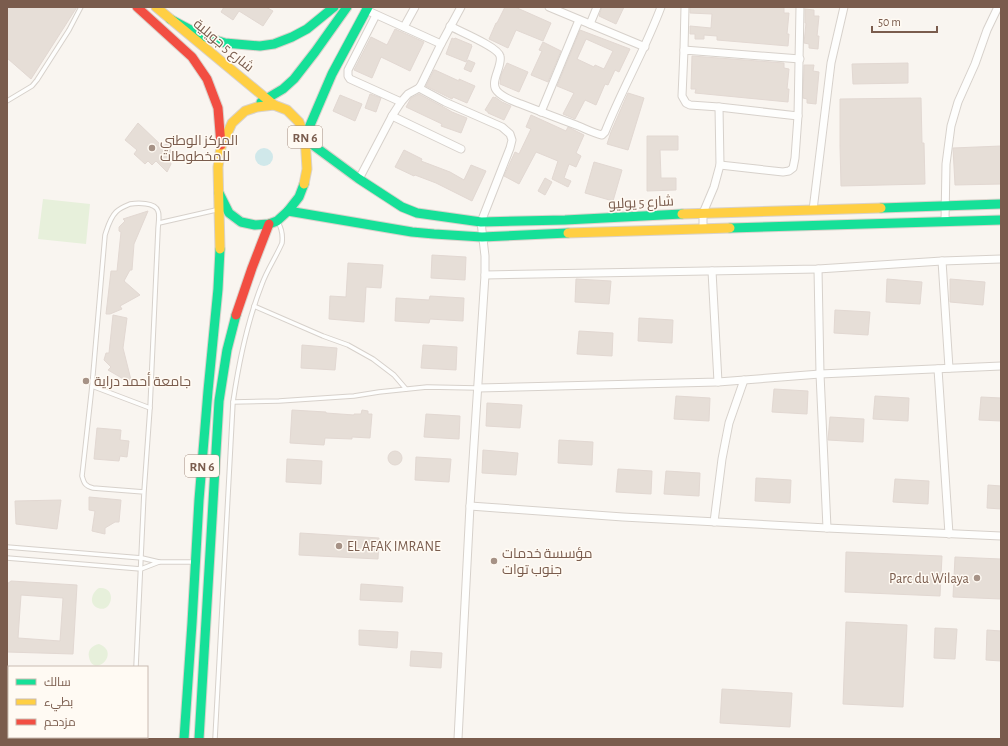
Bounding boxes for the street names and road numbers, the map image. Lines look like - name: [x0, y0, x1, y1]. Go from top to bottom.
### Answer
- street label: شارع 5 جويلية: [190, 17, 256, 76]
- road number: RN 6: [288, 126, 322, 148]
- street label: شارع 5 يوليو: [608, 194, 674, 213]
- road number: RN 6: [185, 455, 219, 477]

